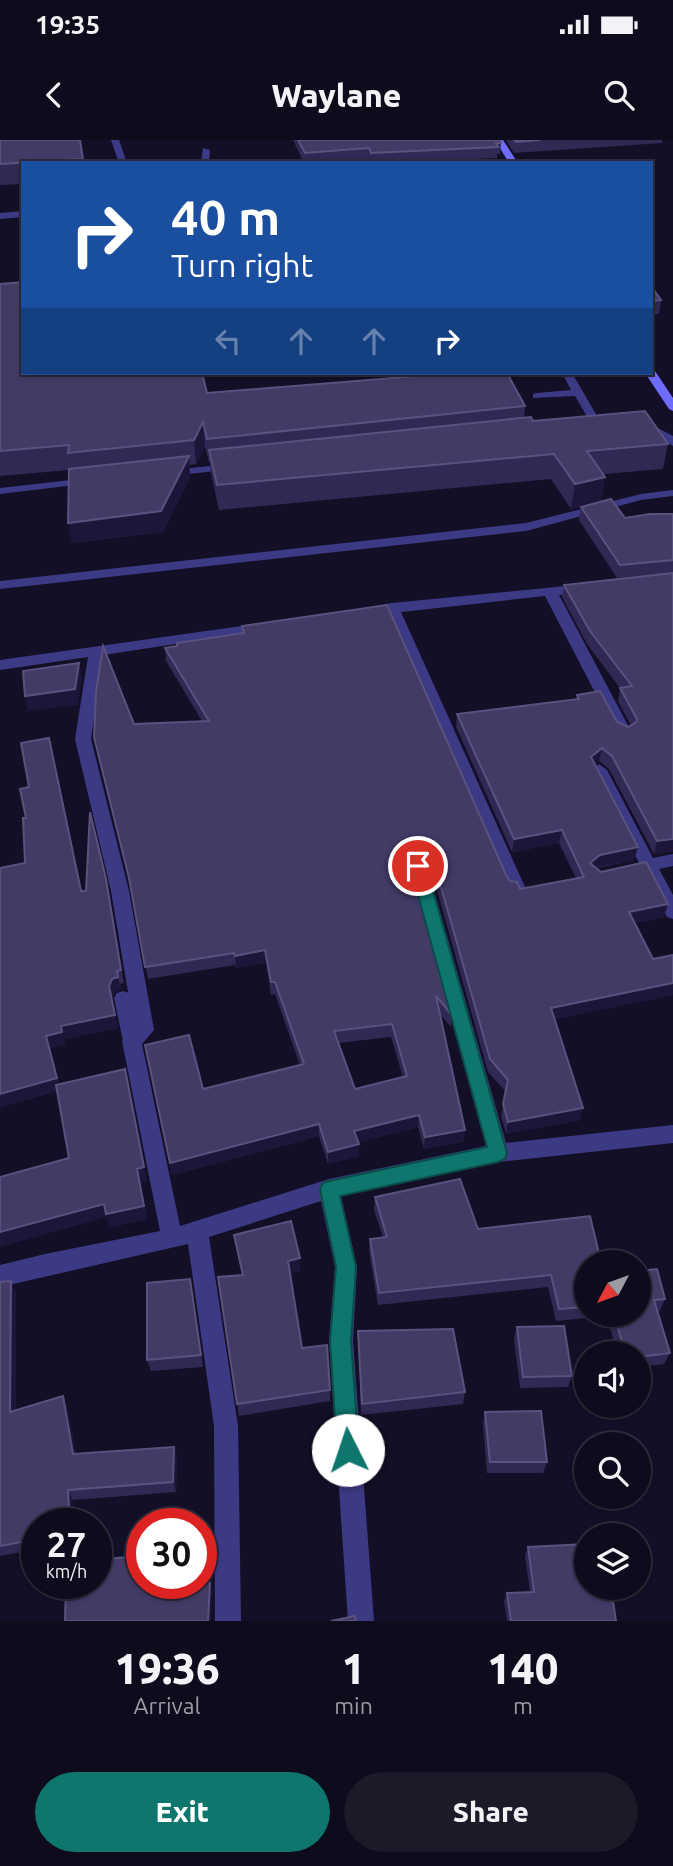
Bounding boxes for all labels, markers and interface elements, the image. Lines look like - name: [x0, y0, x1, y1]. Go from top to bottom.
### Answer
- text: 19:35: [35, 10, 100, 39]
- icon: back: [35, 76, 73, 114]
- icon: search: [600, 76, 638, 114]
- text: Waylane: [271, 77, 402, 113]
- icon: right: [56, 189, 147, 280]
- text: 40 m: [171, 189, 280, 244]
- text: Turn right: [171, 247, 313, 283]
- icon: left: [209, 322, 247, 360]
- icon: ahead: [282, 322, 320, 360]
- icon: ahead: [355, 322, 393, 360]
- icon: right: [428, 322, 466, 360]
- pin: [388, 836, 448, 896]
- icon: arrive: [399, 847, 437, 885]
- north arrow: [574, 1250, 651, 1326]
- map controls: [574, 1250, 651, 1600]
- button: sound: [574, 1341, 651, 1418]
- position arrow: [311, 1413, 385, 1487]
- button: search: [574, 1432, 651, 1509]
- speed limit sign: 30: [126, 1508, 217, 1599]
- button: layers: [574, 1523, 651, 1600]
- text: 27: [47, 1524, 86, 1564]
- text: km/h: [46, 1561, 87, 1581]
- text: 19:36: [115, 1645, 220, 1692]
- text: 1: [342, 1645, 365, 1692]
- text: 140: [487, 1645, 558, 1692]
- text: Arrival: [134, 1693, 201, 1718]
- text: min: [334, 1693, 373, 1718]
- text: m: [513, 1693, 533, 1718]
- button: Exit: [35, 1772, 330, 1852]
- button: Share: [344, 1772, 638, 1852]

